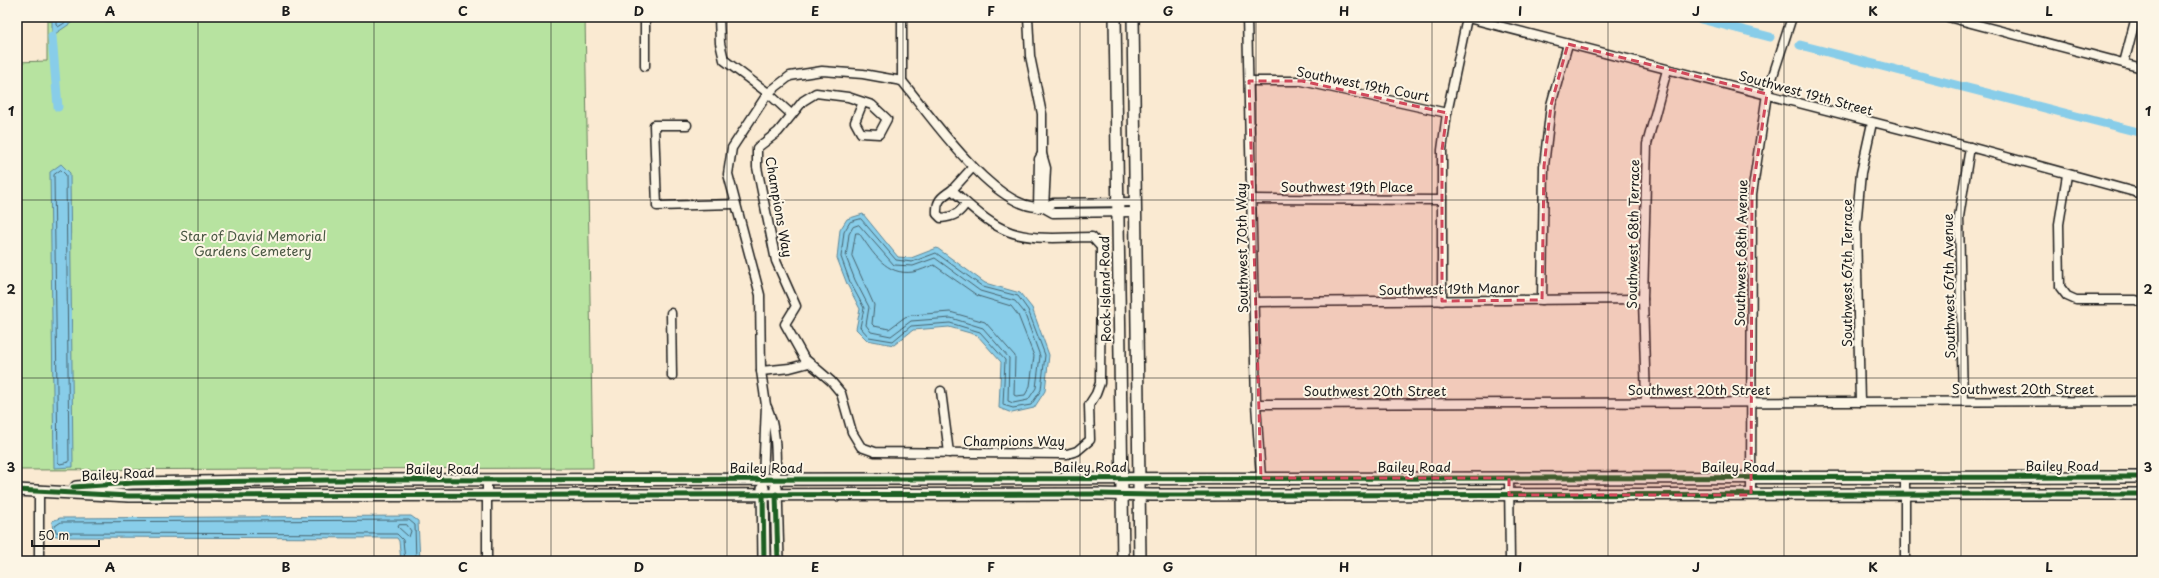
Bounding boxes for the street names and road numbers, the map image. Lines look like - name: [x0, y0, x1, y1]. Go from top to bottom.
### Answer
- street label: Southwest 19th Court: [1295, 61, 1431, 106]
- street label: Southwest 19th Street: [1737, 65, 1875, 120]
- street label: Champions Way: [761, 155, 798, 259]
- street label: Southwest 68th Terrace: [1622, 159, 1643, 309]
- street label: Southwest 19th Place: [1281, 177, 1413, 196]
- street label: Southwest 68th Avenue: [1730, 179, 1751, 327]
- street label: Southwest 70th Way: [1231, 183, 1252, 313]
- street label: Southwest 67th Terrace: [1837, 199, 1856, 347]
- street label: Southwest 67th Avenue: [1938, 213, 1959, 359]
- street label: Rock Island Road: [1094, 236, 1115, 342]
- street label: Southwest 19th Manor: [1378, 278, 1520, 299]
- street label: Southwest 20th Street: [1952, 379, 2094, 398]
- street label: Southwest 20th Street: [1628, 380, 1770, 399]
- street label: Southwest 20th Street: [1304, 381, 1446, 400]
- street label: Champions Way: [963, 431, 1065, 450]
- street label: Bailey Road: [2025, 456, 2099, 475]
- street label: Bailey Road: [1053, 457, 1127, 476]
- street label: Bailey Road: [1377, 457, 1451, 476]
- street label: Bailey Road: [1701, 457, 1775, 476]
- street label: Bailey Road: [729, 458, 803, 477]
- street label: Bailey Road: [405, 459, 479, 478]
- street label: Bailey Road: [81, 462, 155, 485]

